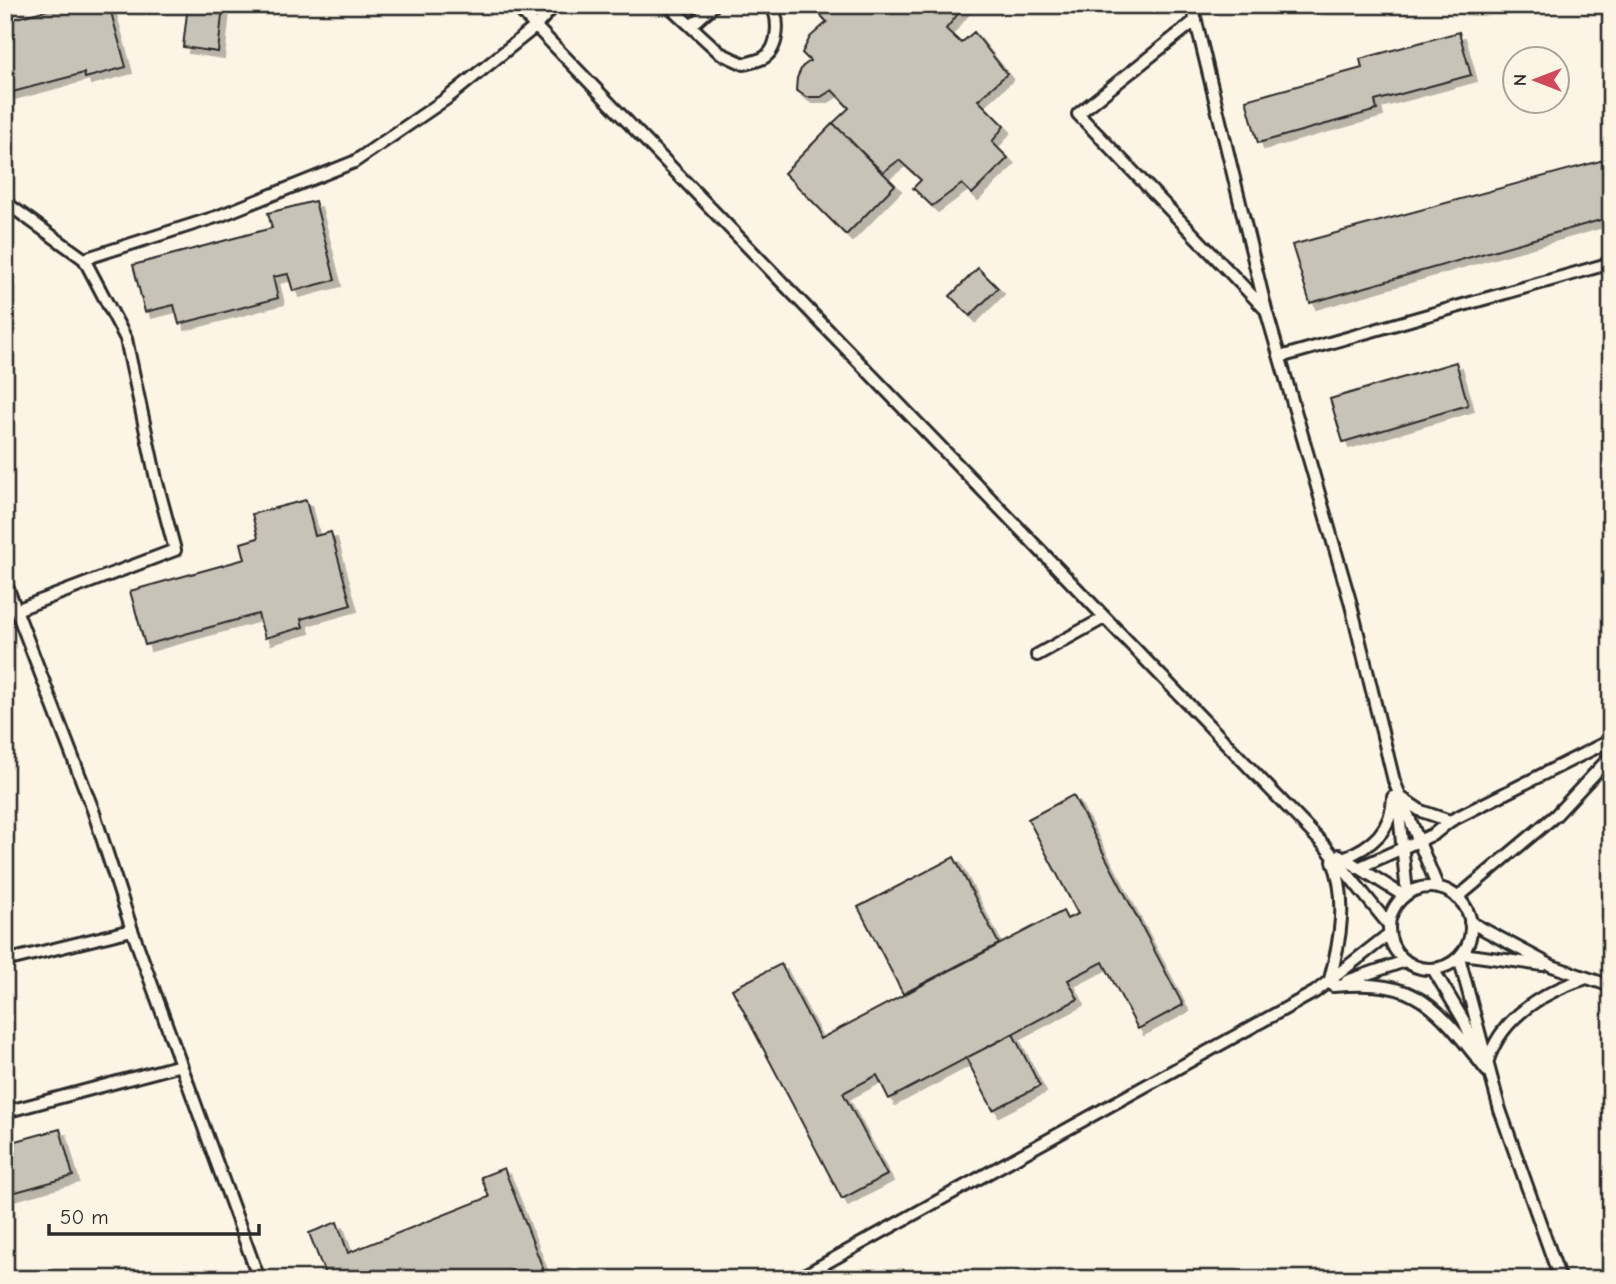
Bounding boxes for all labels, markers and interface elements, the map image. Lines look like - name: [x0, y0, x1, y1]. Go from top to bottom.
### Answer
- north arrow: [1500, 46, 1570, 116]
- text: N: [1509, 74, 1531, 86]
- scale bar: [49, 1193, 259, 1237]
- text: 50 m: [60, 1205, 109, 1229]

